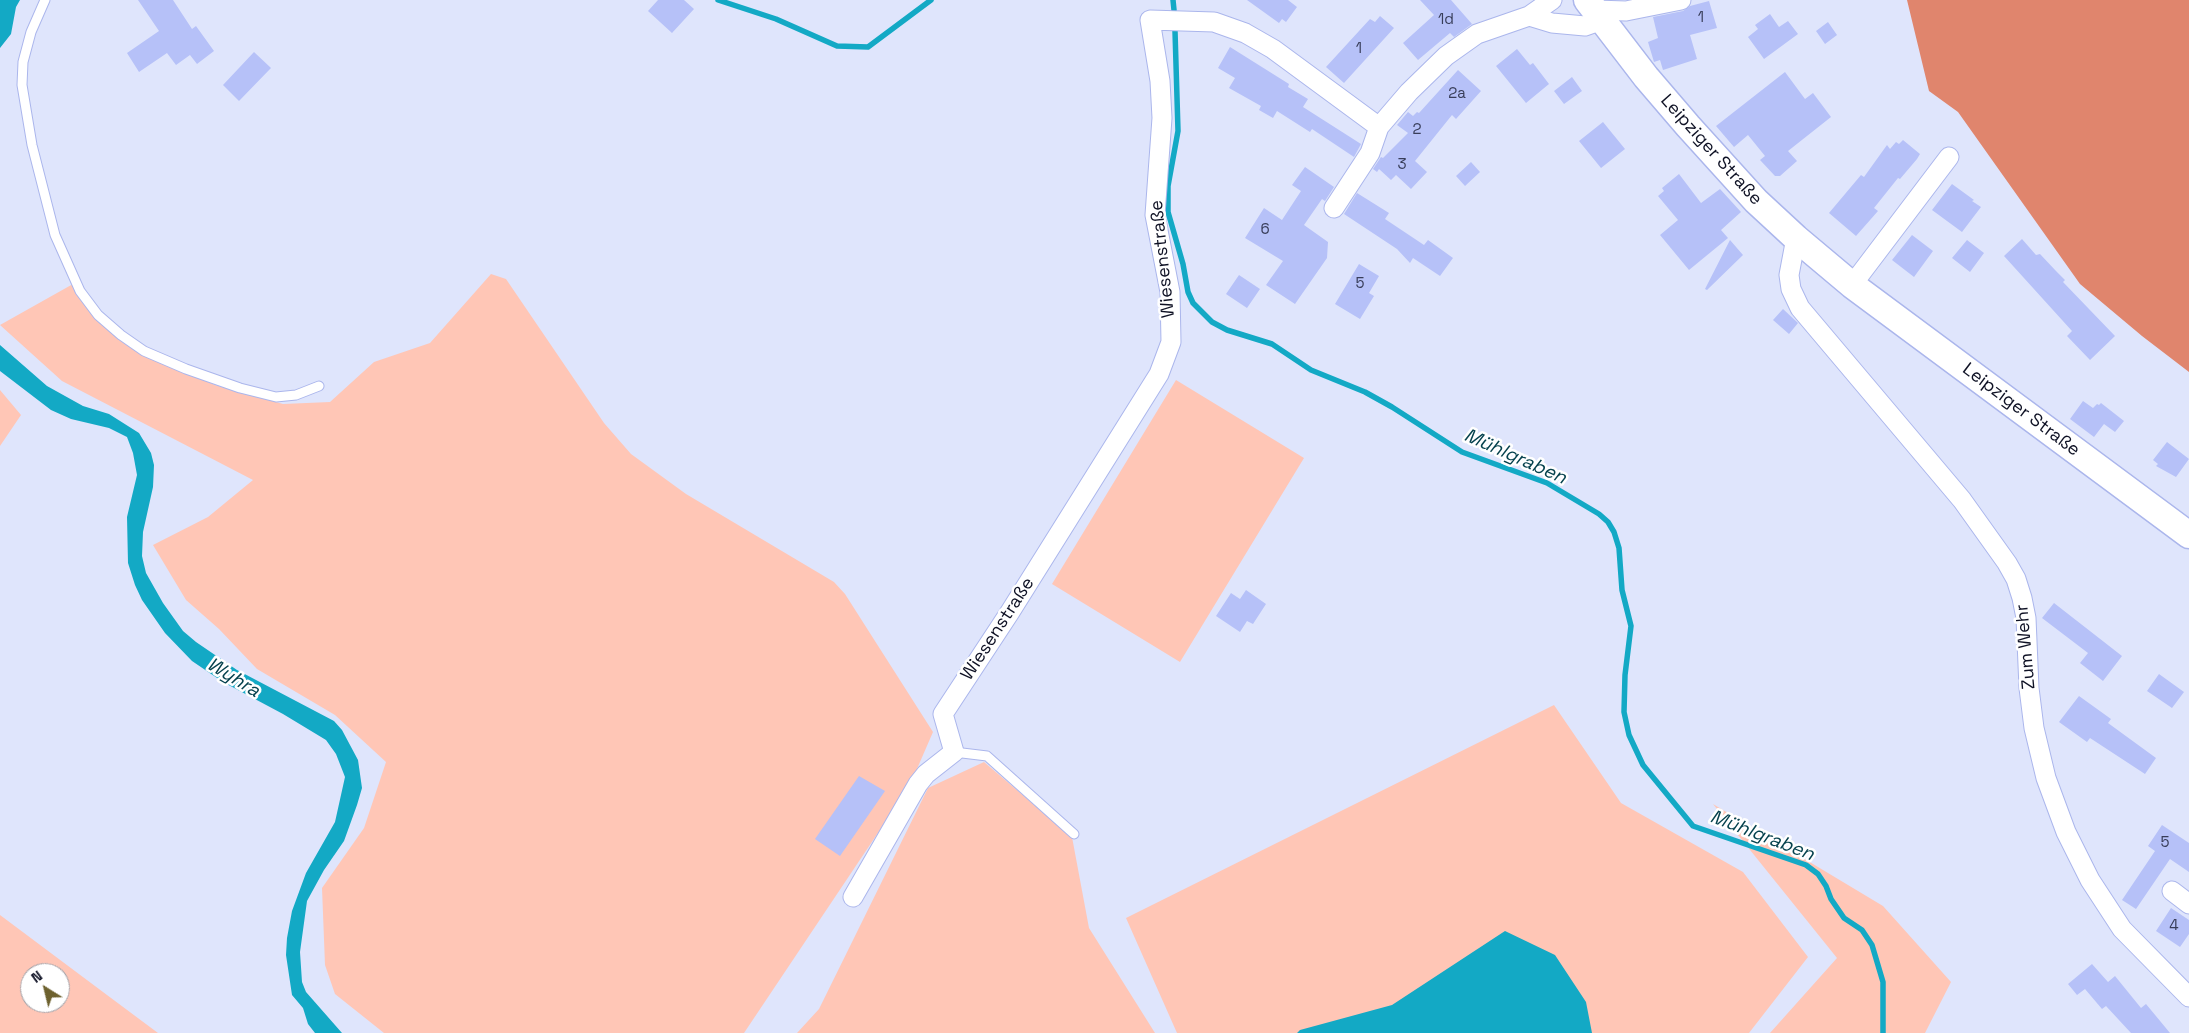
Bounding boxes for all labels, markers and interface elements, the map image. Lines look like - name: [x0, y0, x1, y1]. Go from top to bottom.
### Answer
- house number: 1: [1698, 9, 1704, 27]
- house number: 1d: [1438, 11, 1454, 29]
- house number: 1: [1356, 40, 1362, 58]
- house number: 2a: [1448, 85, 1466, 103]
- street label: Leipziger Straße: [1656, 90, 1766, 210]
- house number: 2: [1412, 121, 1422, 139]
- house number: 3: [1397, 156, 1407, 174]
- street label: Wiesenstraße: [1146, 199, 1180, 319]
- house number: 6: [1260, 221, 1270, 239]
- house number: 5: [1356, 275, 1364, 293]
- street label: Leipziger Straße: [1958, 359, 2084, 461]
- water label: Mühlgraben: [1460, 424, 1570, 490]
- street label: Wiesenstraße: [957, 573, 1039, 685]
- street label: Zum Wehr: [2012, 604, 2040, 690]
- water label: Wyhra: [202, 653, 264, 703]
- water label: Mühlgraben: [1707, 806, 1817, 866]
- house number: 5: [2161, 834, 2169, 852]
- house number: 4: [2169, 917, 2179, 935]
- north arrow: [20, 963, 70, 1013]
- text: N: [28, 967, 46, 987]

